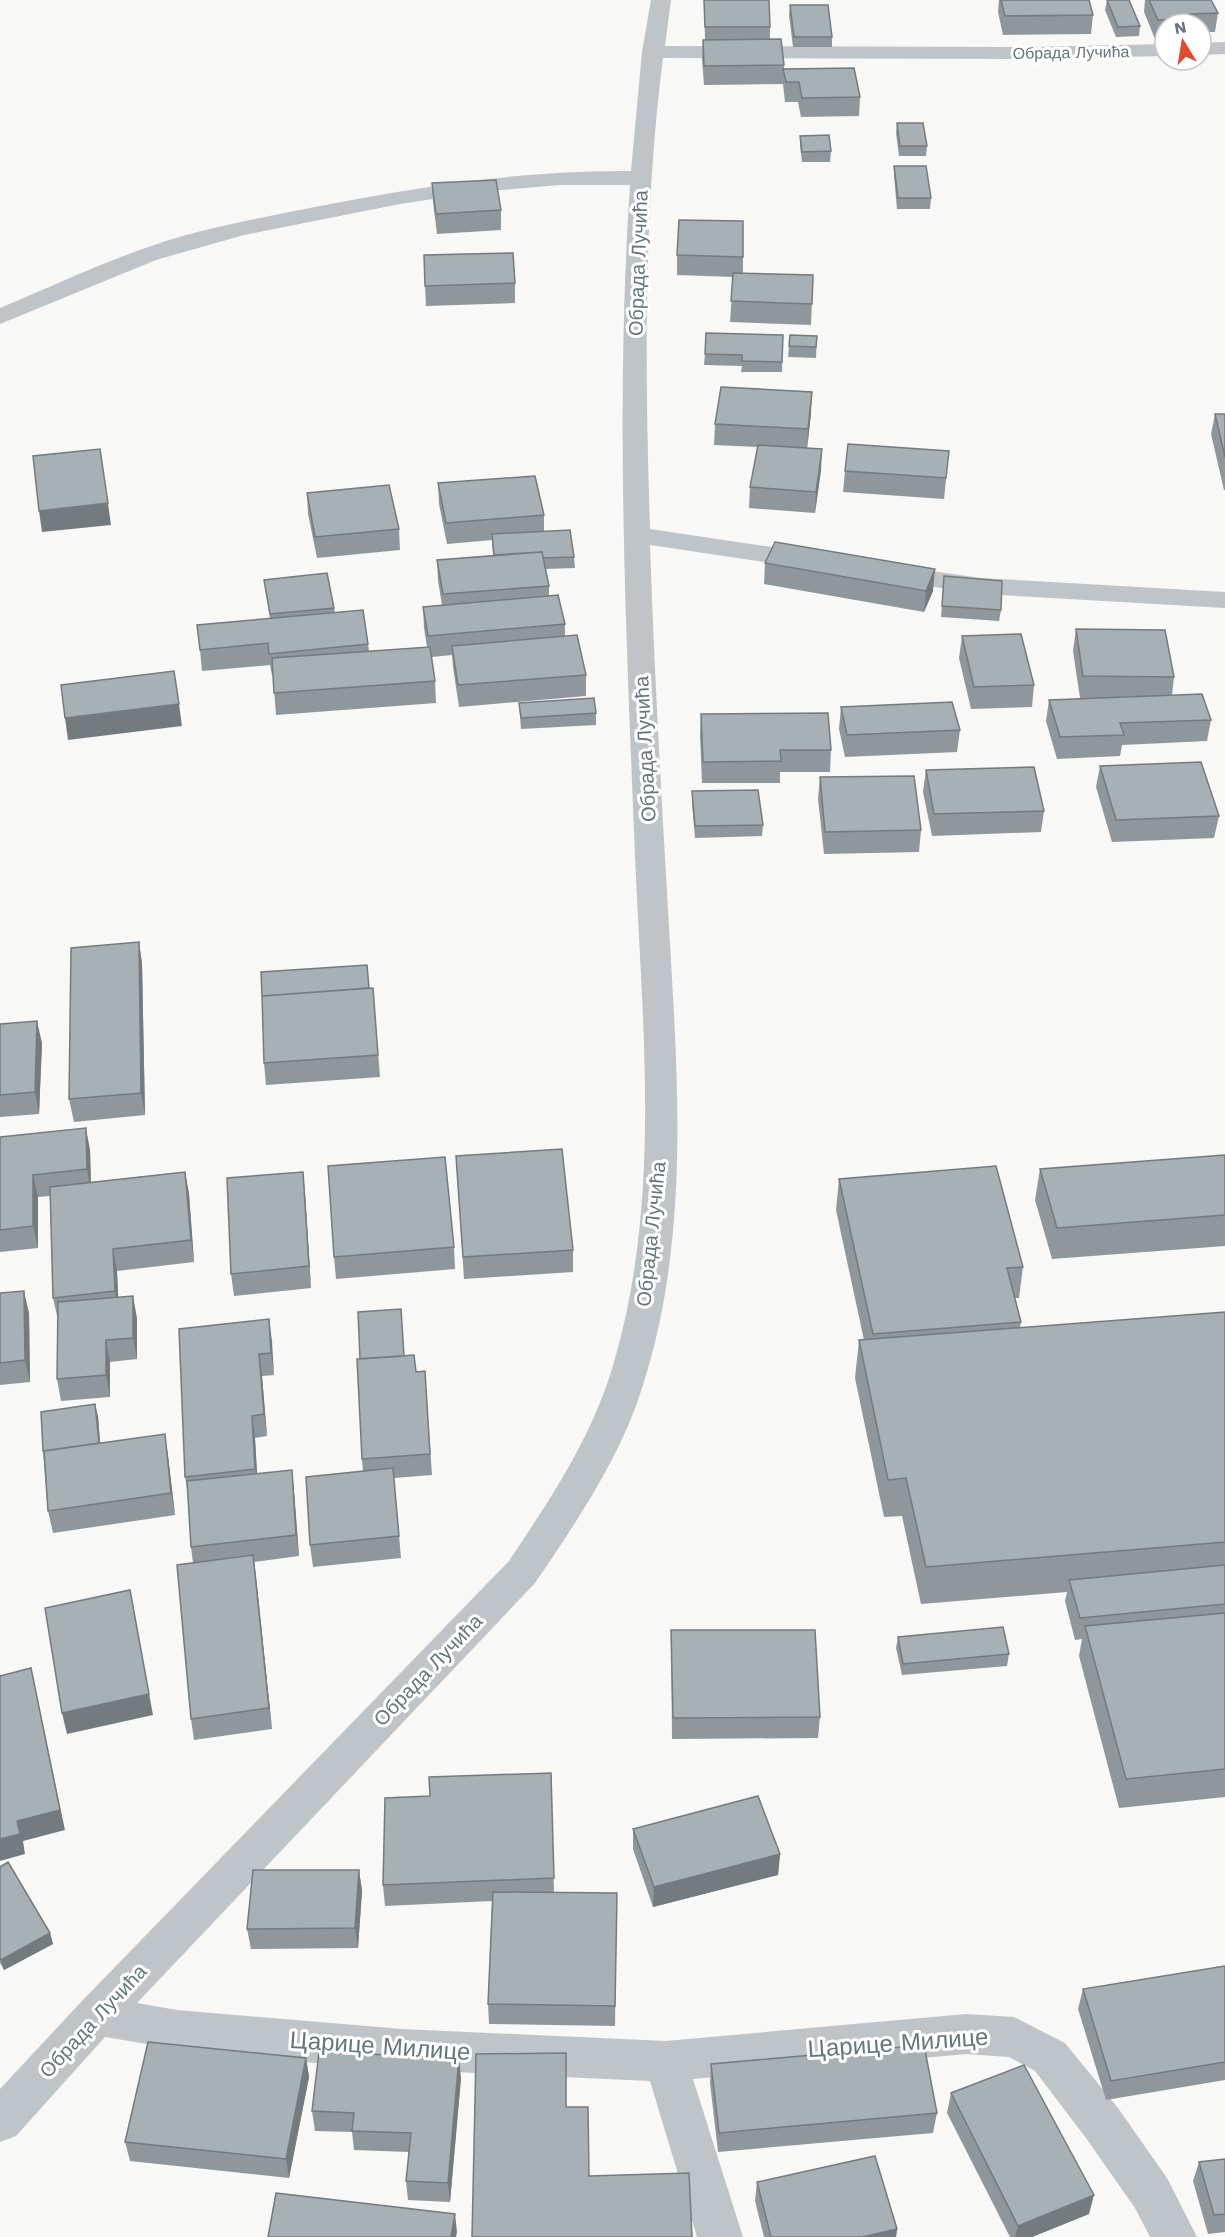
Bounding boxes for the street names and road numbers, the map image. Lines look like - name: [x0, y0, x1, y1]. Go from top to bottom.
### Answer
- street label: Обрада Лучића: [1012, 42, 1130, 63]
- street label: Обрада Лучића: [623, 189, 653, 336]
- street label: Обрада Лучића: [629, 675, 661, 823]
- street label: Обрада Лучића: [631, 1159, 671, 1308]
- street label: Обрада Лучића: [369, 1609, 488, 1731]
- street label: Обрада Лучића: [34, 1959, 152, 2083]
- street label: Царице Милице: [807, 2023, 989, 2063]
- street label: Царице Милице: [289, 2026, 471, 2066]

